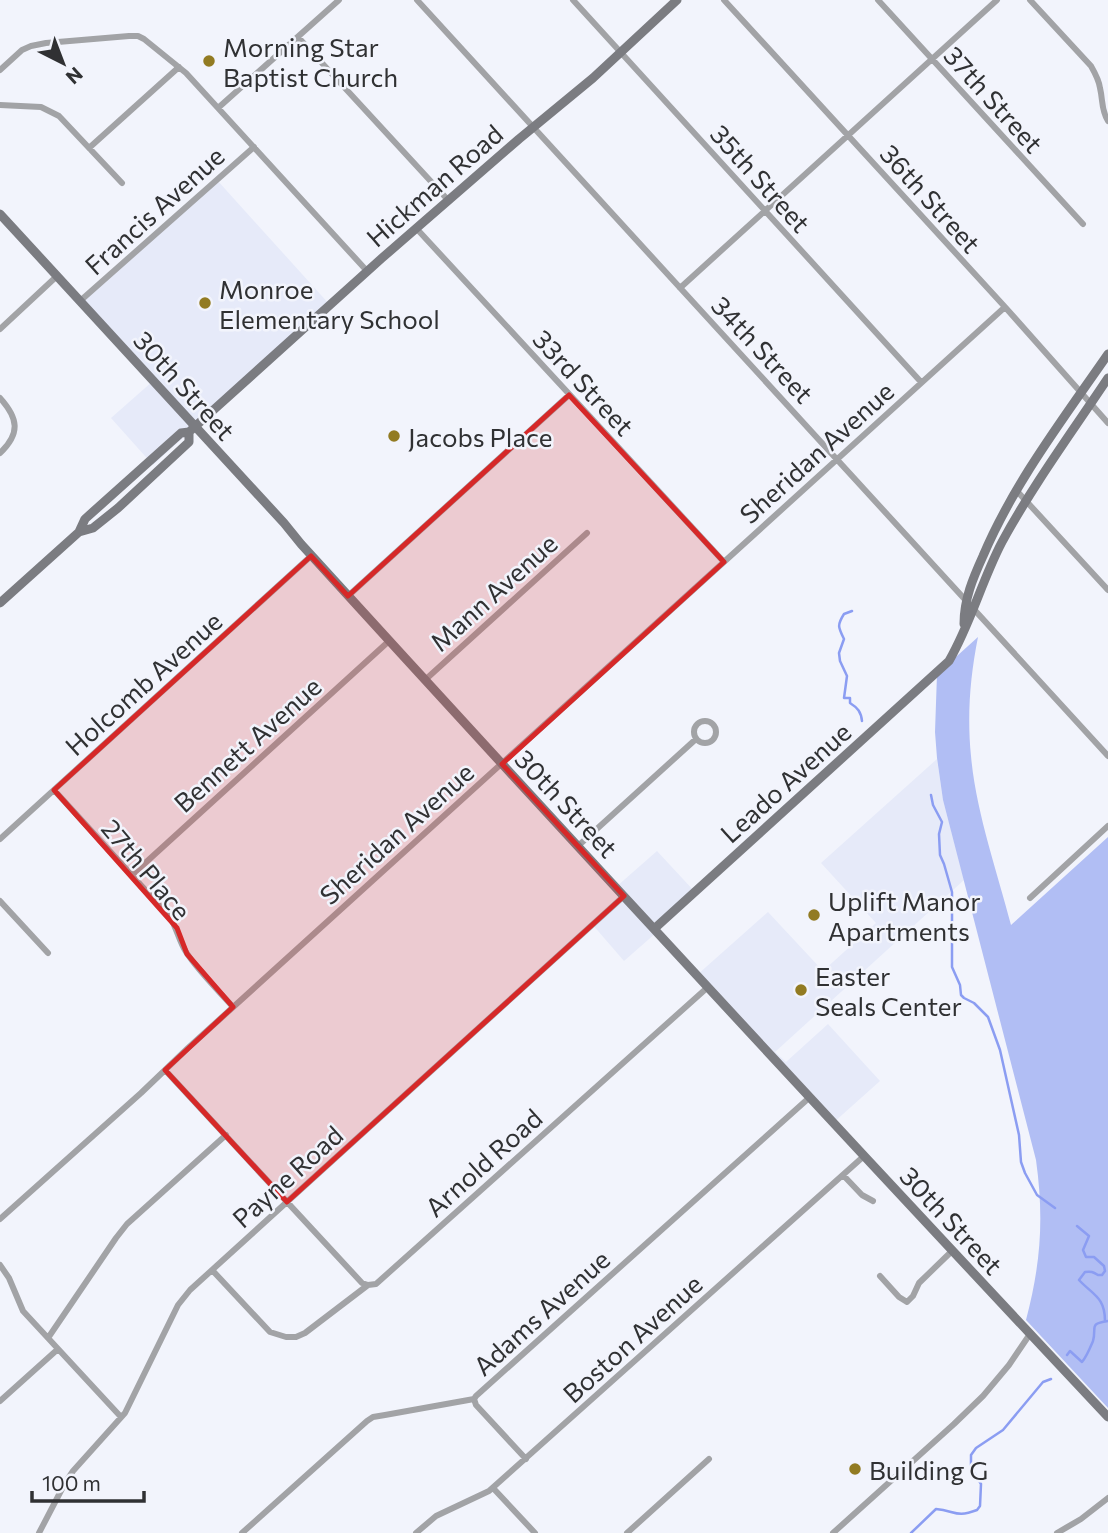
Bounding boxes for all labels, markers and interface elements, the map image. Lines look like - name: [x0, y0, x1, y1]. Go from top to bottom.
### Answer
- north arrow: [28, 28, 98, 98]
- place label: Morning Star Baptist Church: [223, 31, 398, 92]
- street label: 37th Street: [938, 39, 1050, 159]
- marker: Morning Star Baptist Church: [201, 53, 217, 69]
- text: N: [62, 63, 88, 89]
- street label: Hickman Road: [360, 118, 508, 252]
- street label: 35th Street: [705, 118, 817, 238]
- street label: 36th Street: [874, 138, 988, 258]
- street label: Francis Avenue: [78, 140, 230, 280]
- place label: Monroe Elementary School: [219, 273, 440, 334]
- street label: 34th Street: [706, 289, 820, 409]
- marker: Monroe Elementary School: [197, 295, 213, 311]
- street label: 33rd Street: [527, 323, 641, 441]
- street label: 30th Street: [128, 324, 242, 446]
- street label: Sheridan Avenue: [733, 375, 899, 529]
- place label: Jacobs Place: [408, 421, 553, 452]
- marker: Jacobs Place: [386, 428, 402, 444]
- street label: Mann Avenue: [423, 527, 563, 657]
- street label: Holcomb Avenue: [58, 605, 228, 761]
- street label: Bennett Avenue: [167, 670, 327, 818]
- street label: Leado Avenue: [714, 715, 856, 849]
- street label: 30th Street: [509, 743, 625, 863]
- street label: Sheridan Avenue: [313, 756, 479, 910]
- street label: 27th Place: [96, 812, 198, 926]
- place label: Uplift Manor Apartments: [828, 885, 981, 946]
- marker: Uplift Manor Apartments: [806, 907, 822, 923]
- place label: Easter Seals Center: [815, 960, 962, 1021]
- marker: Easter Seals Center: [793, 982, 809, 998]
- street label: Arnold Road: [418, 1102, 548, 1222]
- street label: Payne Road: [226, 1119, 348, 1233]
- street label: 30th Street: [894, 1160, 1010, 1280]
- street label: Adams Avenue: [467, 1243, 615, 1381]
- street label: Boston Avenue: [556, 1267, 708, 1409]
- place label: Building G: [869, 1454, 988, 1485]
- scale bar: [32, 1460, 144, 1504]
- marker: Building G: [847, 1461, 863, 1477]
- text: 100 m: [42, 1470, 101, 1495]

